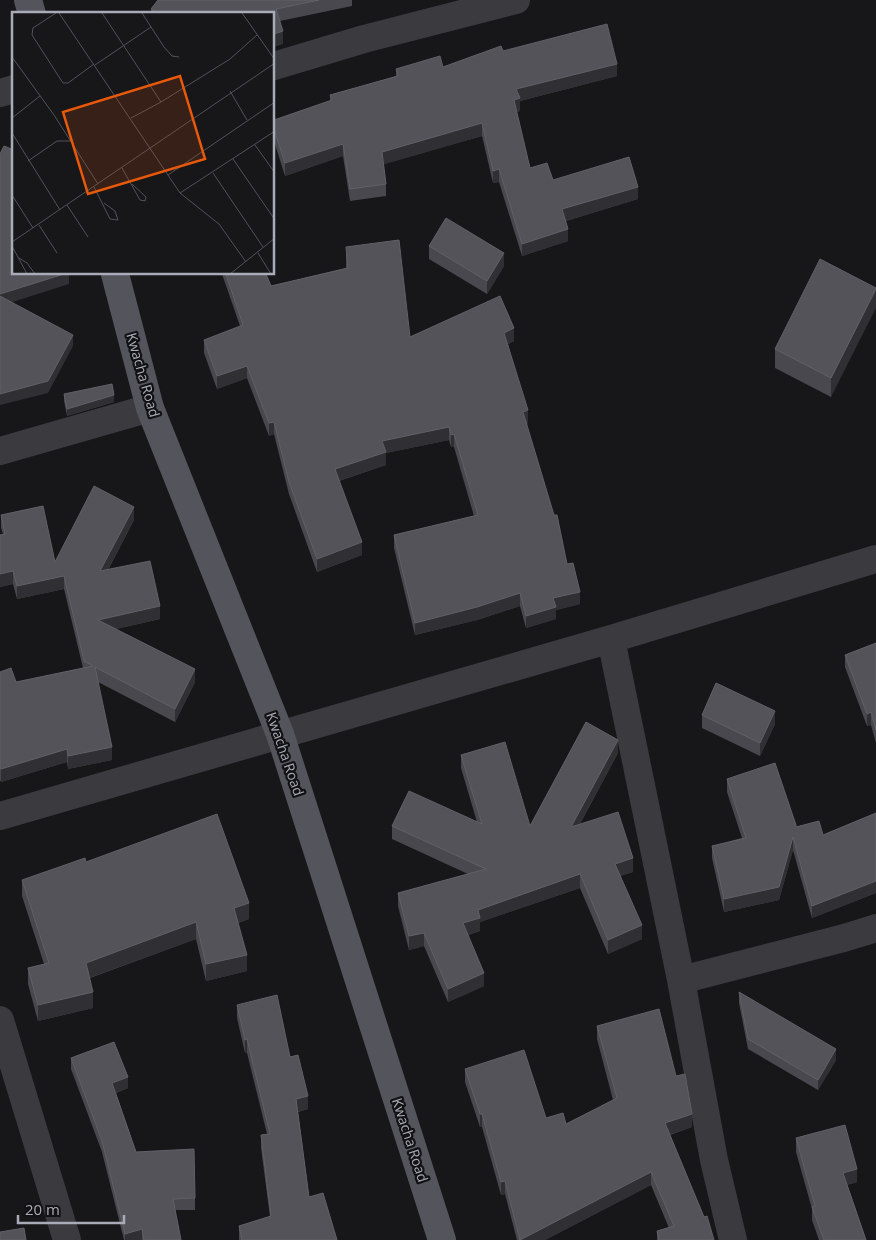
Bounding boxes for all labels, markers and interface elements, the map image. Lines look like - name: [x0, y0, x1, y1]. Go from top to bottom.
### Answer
- inset map: [12, 12, 275, 275]
- street label: Kwacha Road: [122, 330, 165, 419]
- street label: Kwacha Road: [262, 709, 309, 798]
- street label: Kwacha Road: [388, 1095, 433, 1184]
- scale bar: [18, 1192, 124, 1224]
- text: 20 m: [25, 1199, 60, 1219]

